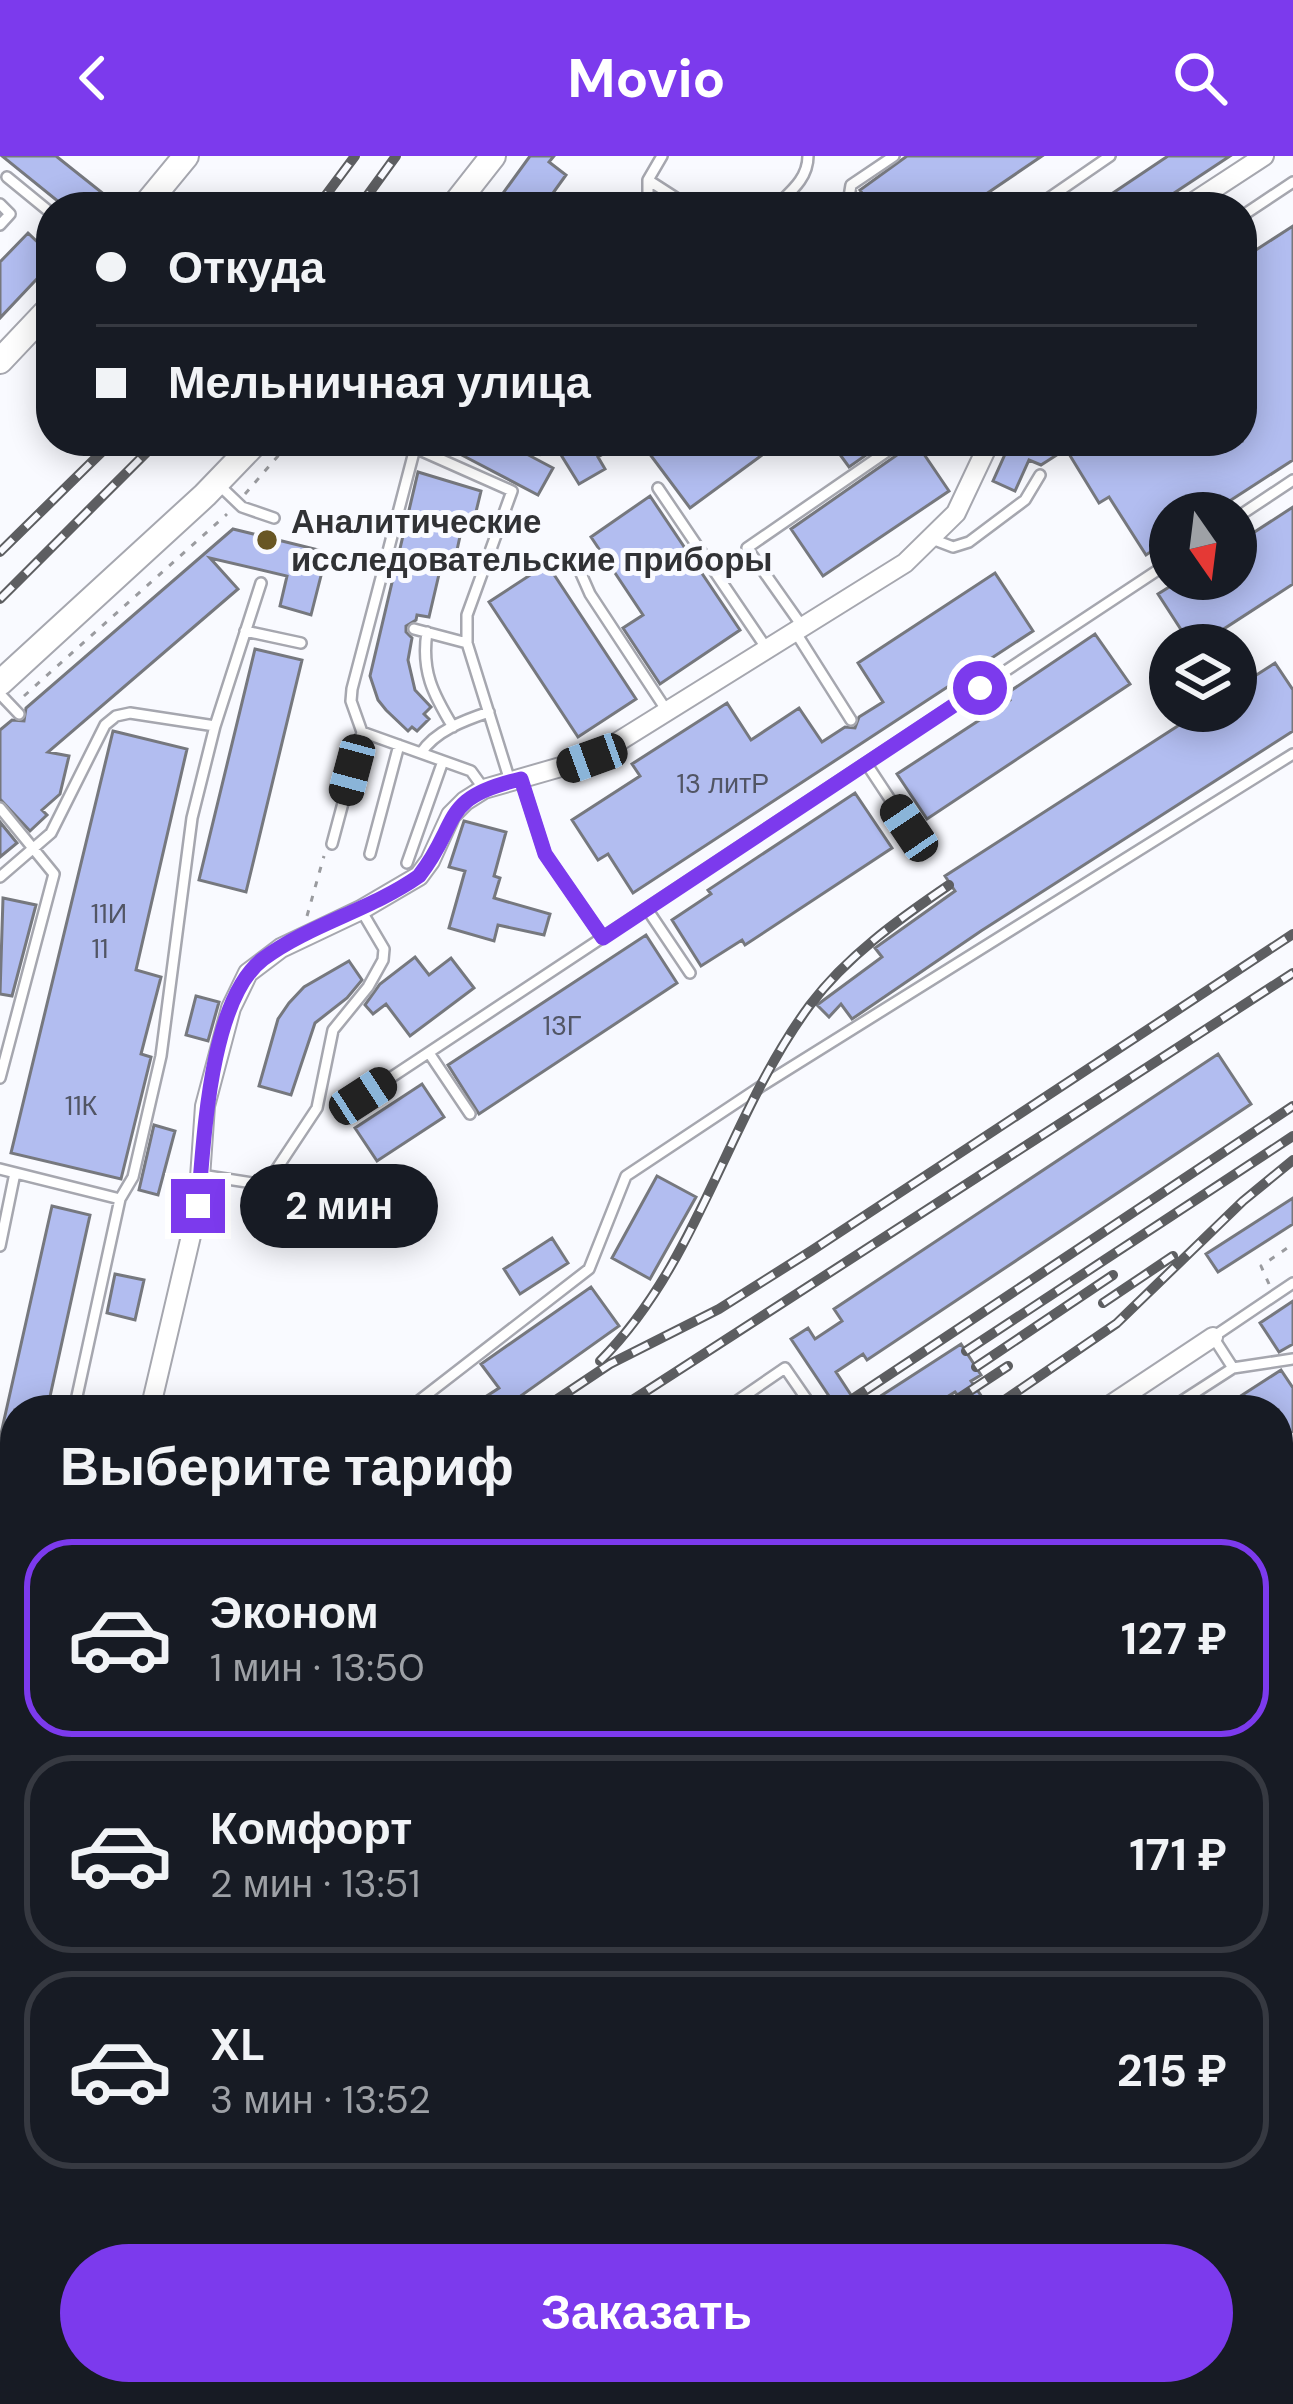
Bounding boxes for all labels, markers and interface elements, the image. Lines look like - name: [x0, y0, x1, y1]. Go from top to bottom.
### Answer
- text: Movio: [568, 43, 725, 114]
- icon: back: [60, 45, 126, 111]
- icon: search: [1167, 45, 1233, 111]
- text: Откуда: [168, 238, 325, 297]
- text: Мельничная улица: [168, 353, 591, 412]
- north arrow: [1149, 492, 1257, 600]
- map controls: [1149, 492, 1257, 732]
- place label: Аналитические исследовательские приборы: [291, 500, 772, 581]
- marker: Аналитические исследовательские приборы: [254, 527, 280, 553]
- button: layers: [1149, 624, 1257, 732]
- route start: [953, 661, 1007, 715]
- car: [552, 729, 632, 787]
- car: [325, 731, 379, 809]
- house number: 13 литР: [677, 766, 769, 801]
- car: [874, 788, 944, 868]
- house number: 11И: [91, 896, 127, 931]
- house number: 11: [92, 931, 108, 966]
- house number: 13Г: [542, 1008, 582, 1043]
- car: [323, 1061, 403, 1131]
- house number: 11К: [65, 1088, 98, 1123]
- callout: 2 мин: [240, 1164, 438, 1248]
- route end: [171, 1179, 225, 1233]
- text: 2 мин: [285, 1180, 393, 1231]
- text: Выберите тариф: [60, 1431, 514, 1502]
- text: Эконом: [210, 1583, 379, 1642]
- icon: car: [66, 1584, 174, 1692]
- text: 127 ₽: [1121, 1609, 1227, 1668]
- text: 1 мин · 13:50: [210, 1642, 425, 1693]
- text: Комфорт: [210, 1799, 412, 1858]
- icon: car: [66, 1800, 174, 1908]
- text: 171 ₽: [1129, 1825, 1227, 1884]
- text: 2 мин · 13:51: [210, 1858, 421, 1909]
- text: XL: [210, 2015, 265, 2074]
- icon: car: [66, 2016, 174, 2124]
- text: 215 ₽: [1117, 2041, 1227, 2100]
- text: 3 мин · 13:52: [210, 2074, 431, 2125]
- button: Заказать: [60, 2244, 1233, 2382]

